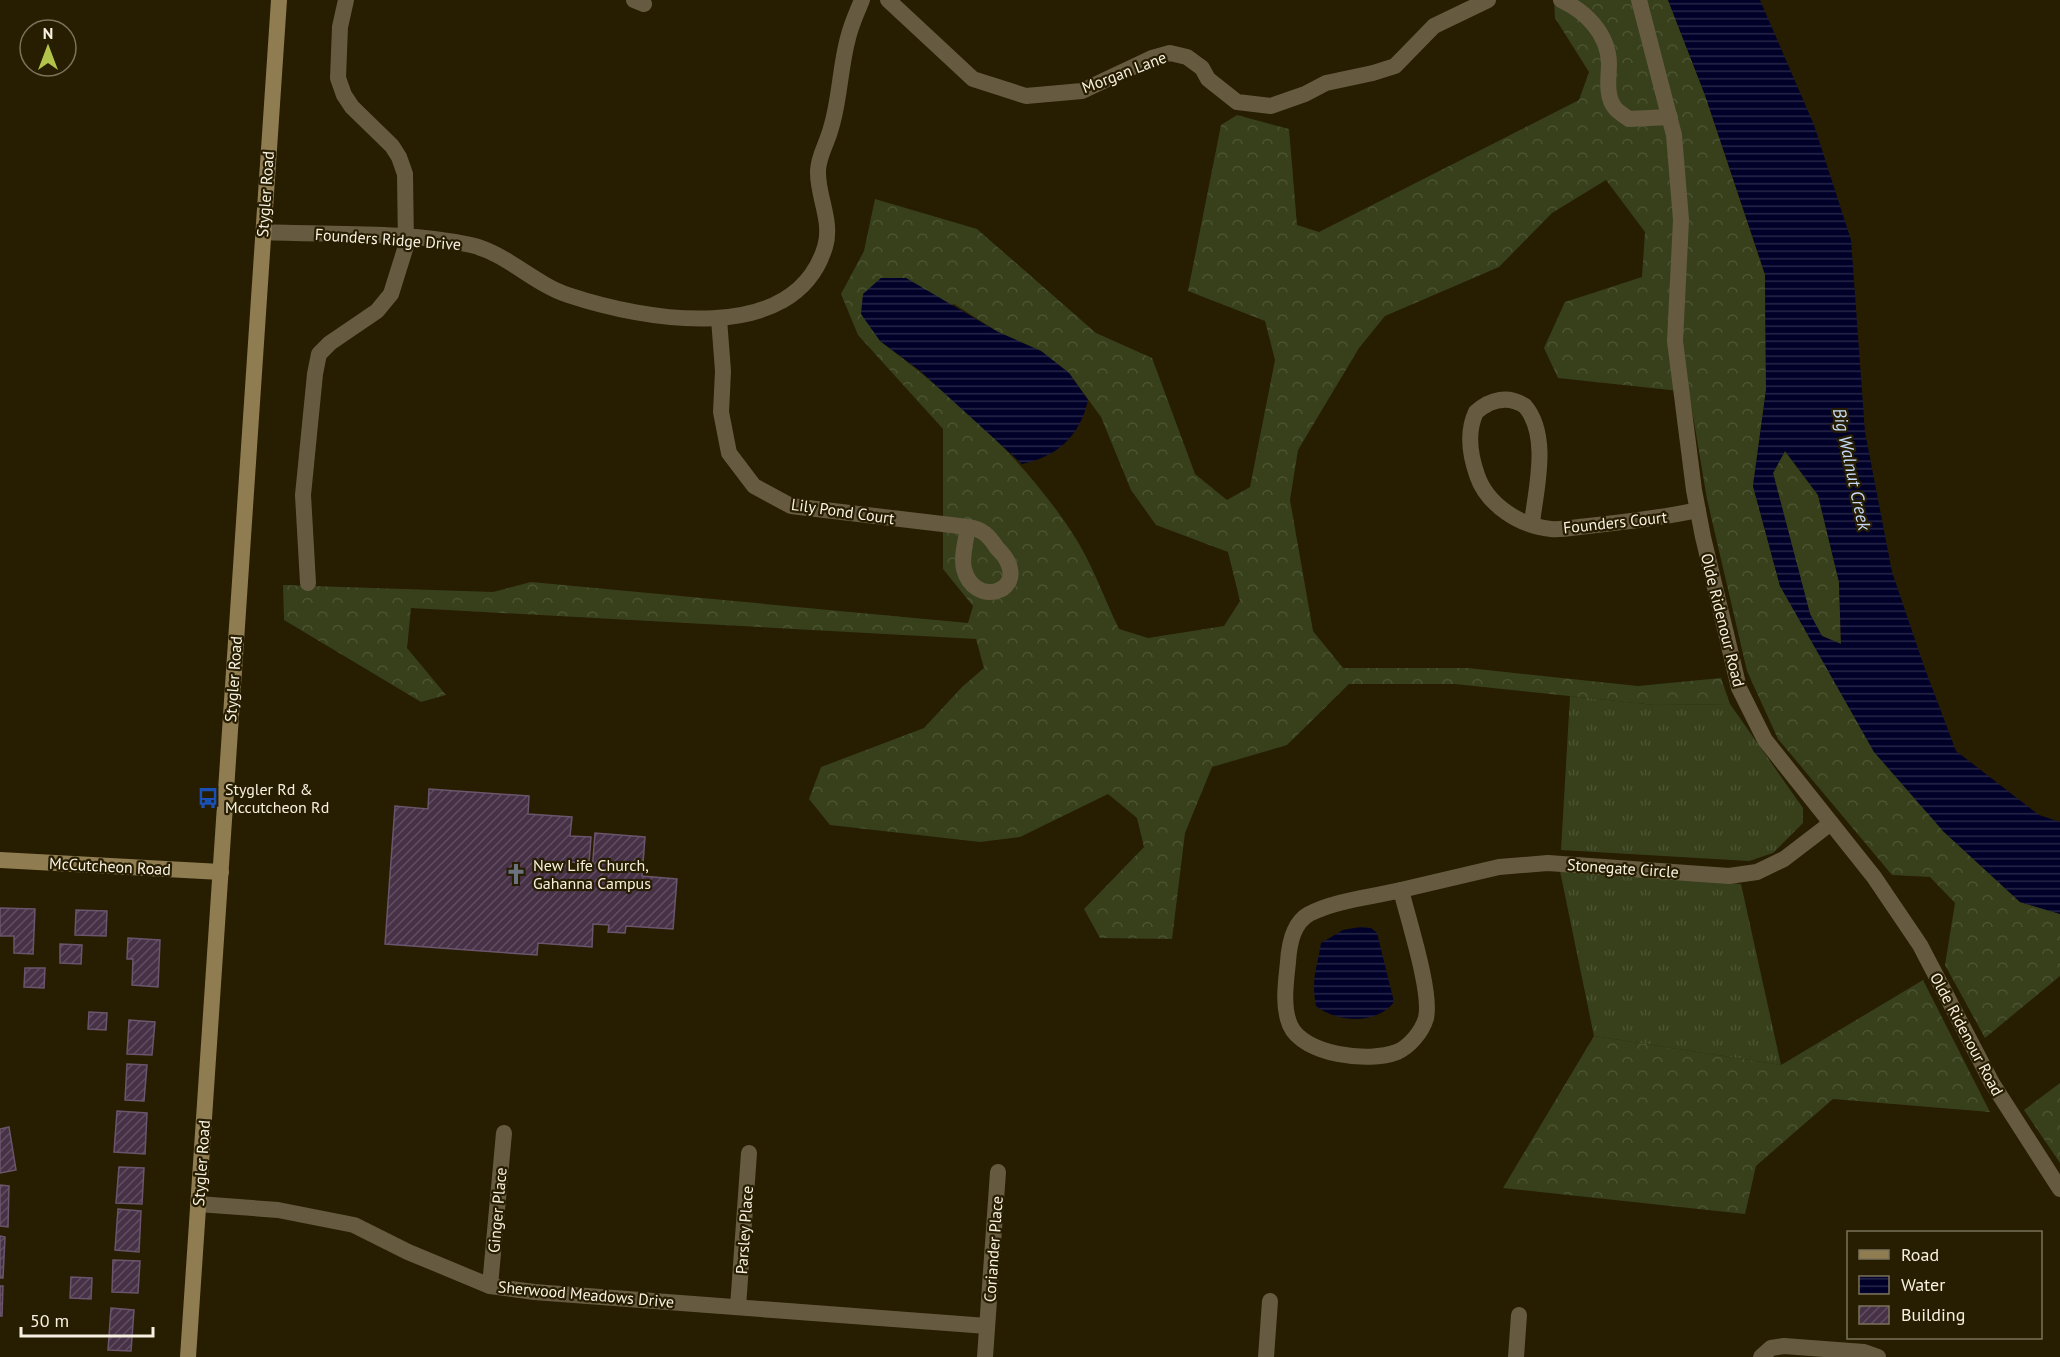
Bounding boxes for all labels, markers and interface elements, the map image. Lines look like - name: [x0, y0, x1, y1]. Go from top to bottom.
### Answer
- north arrow: [18, 18, 78, 78]
- text: N: [43, 23, 53, 43]
- street label: Morgan Lane: [1079, 47, 1169, 97]
- street label: Stygler Road: [252, 150, 278, 238]
- street label: Founders Ridge Drive: [314, 224, 462, 254]
- water label: Big Walnut Creek: [1828, 406, 1876, 533]
- street label: Lily Pond Court: [790, 494, 896, 528]
- street label: Founders Court: [1562, 507, 1669, 537]
- street label: Olde Ridenour Road: [1697, 551, 1749, 689]
- street label: Stygler Road: [220, 635, 246, 723]
- place label: Stygler Rd & Mccutcheon Rd: [225, 779, 329, 817]
- bus stop icon: Stygler Rd & Mccutcheon Rd: [196, 786, 220, 810]
- street label: McCutcheon Road: [49, 853, 171, 879]
- street label: Stonegate Circle: [1566, 854, 1680, 882]
- place label: New Life Church, Gahanna Campus: [533, 855, 651, 893]
- church icon: New Life Church, Gahanna Campus: [504, 862, 528, 886]
- street label: Olde Ridenour Road: [1926, 969, 2008, 1099]
- street label: Stygler Road: [188, 1119, 214, 1207]
- street label: Ginger Place: [483, 1166, 511, 1254]
- street label: Parsley Place: [731, 1185, 757, 1275]
- street label: Coriander Place: [979, 1195, 1007, 1303]
- legend: [1847, 1231, 2042, 1339]
- text: Road: [1901, 1243, 1939, 1266]
- text: Water: [1901, 1273, 1945, 1296]
- street label: Sherwood Meadows Drive: [497, 1276, 675, 1312]
- scale bar: [21, 1300, 153, 1338]
- text: Building: [1901, 1303, 1965, 1326]
- text: 50 m: [30, 1309, 69, 1332]

